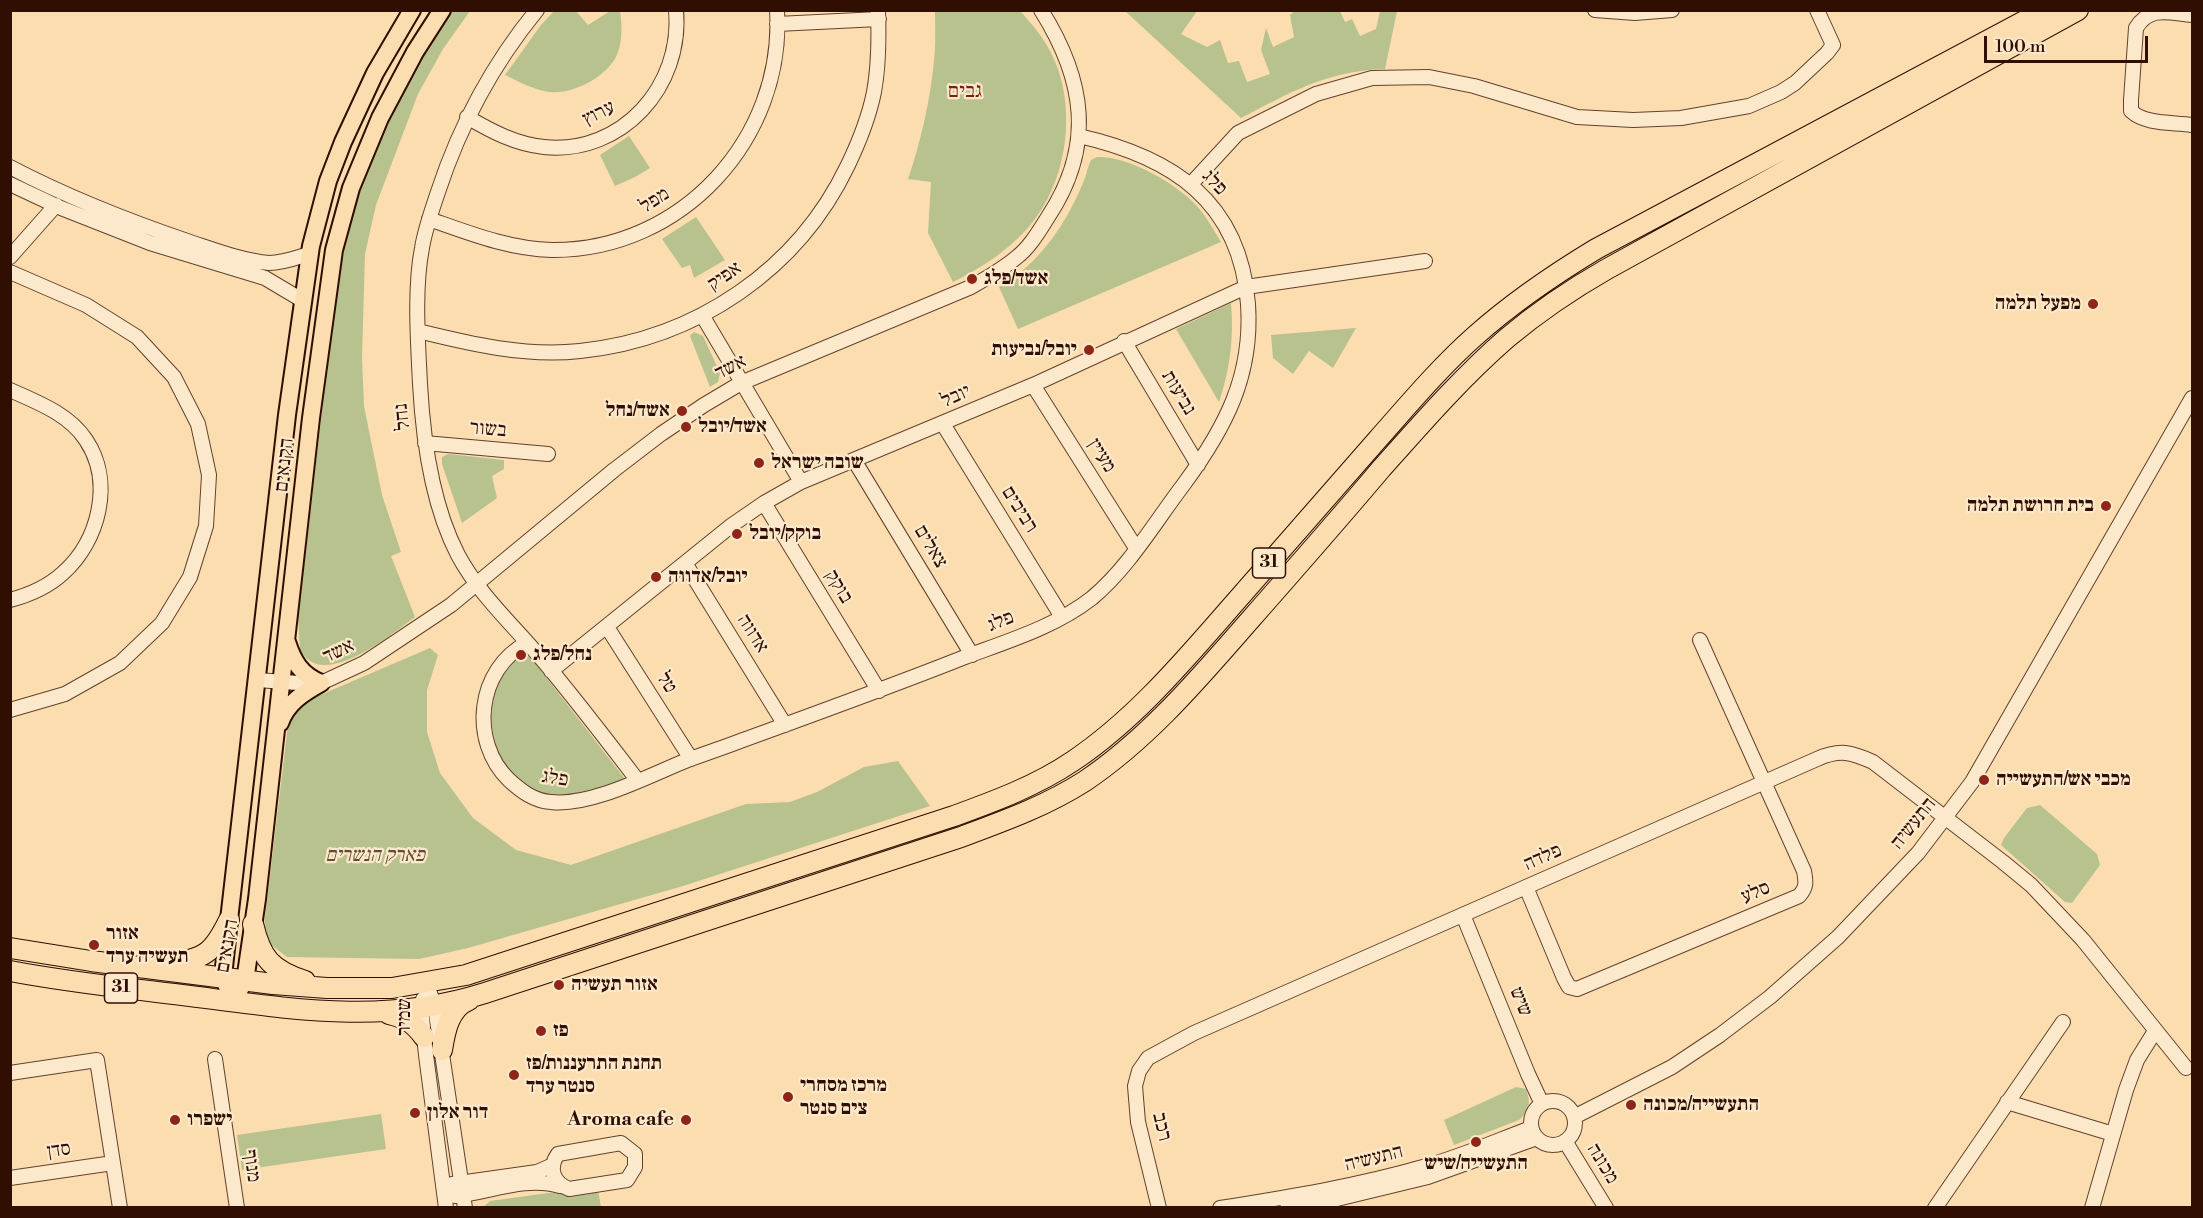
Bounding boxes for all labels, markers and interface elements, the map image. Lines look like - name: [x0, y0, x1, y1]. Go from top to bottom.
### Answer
- scale bar: [1987, 24, 2150, 62]
- text: 100 m: [1995, 35, 2046, 58]
- district label: גבים: [948, 79, 982, 105]
- street label: ערוץ: [579, 96, 619, 132]
- street label: פלג: [1196, 165, 1232, 201]
- street label: מפל: [636, 183, 674, 219]
- street label: אפיק: [703, 257, 747, 297]
- place label: אשד/פלג: [984, 267, 1048, 291]
- marker: אשד/פלג: [965, 272, 979, 286]
- place label: מפעל תלמה: [1995, 292, 2081, 316]
- marker: מפעל תלמה: [2086, 297, 2100, 311]
- place label: יובל/נביעות: [991, 338, 1077, 362]
- marker: יובל/נביעות: [1082, 343, 1096, 357]
- street label: אשד: [711, 350, 751, 386]
- street label: נביעות: [1155, 366, 1201, 420]
- street label: יובל: [937, 380, 975, 414]
- place label: אשד/נחל: [605, 399, 670, 423]
- street label: נחל: [390, 402, 416, 432]
- marker: אשד/נחל: [675, 404, 689, 418]
- place label: אשד/יובל: [698, 415, 767, 439]
- street label: בשור: [469, 416, 507, 444]
- marker: אשד/יובל: [679, 420, 693, 434]
- street label: מעיין: [1081, 434, 1121, 478]
- street label: הקנאים: [270, 437, 300, 493]
- place label: שובה ישראל: [771, 451, 864, 475]
- marker: שובה ישראל: [752, 456, 766, 470]
- street label: רביבים: [995, 482, 1043, 538]
- place label: בית חרושת תלמה: [1967, 494, 2094, 518]
- marker: בית חרושת תלמה: [2099, 499, 2113, 513]
- street label: צאלים: [908, 521, 952, 573]
- place label: בוקק/יובל: [749, 522, 821, 546]
- marker: בוקק/יובל: [730, 527, 744, 541]
- road number: 31: [1252, 548, 1286, 578]
- place label: יובל/אדווה: [668, 565, 748, 589]
- street label: בוקק: [819, 566, 857, 608]
- marker: יובל/אדווה: [649, 570, 663, 584]
- street label: פלג: [984, 606, 1018, 638]
- street label: אדווה: [731, 610, 773, 658]
- street label: אשד: [319, 634, 359, 670]
- place label: נחל/פלג: [533, 643, 592, 667]
- marker: נחל/פלג: [514, 648, 528, 662]
- street label: טל: [650, 668, 682, 698]
- street label: פלג: [540, 765, 570, 793]
- place label: מכבי אש/התעשייה: [1996, 768, 2131, 792]
- marker: מכבי אש/התעשייה: [1977, 773, 1991, 787]
- street label: התעשיה: [1886, 793, 1942, 855]
- street label: פלדה: [1520, 839, 1566, 877]
- park label: פארק הנשרים: [325, 844, 425, 868]
- street label: סלע: [1738, 876, 1774, 910]
- street label: הקנאים: [211, 917, 245, 975]
- place label: אזור תעשיה ערד: [106, 922, 189, 969]
- marker: אזור תעשיה ערד: [87, 938, 101, 952]
- road number: 31: [104, 973, 138, 1003]
- place label: אזור תעשיה: [571, 973, 658, 997]
- marker: אזור תעשיה: [552, 978, 566, 992]
- street label: שיש: [1503, 984, 1537, 1020]
- street label: שמיר: [393, 998, 417, 1036]
- place label: פז: [553, 1019, 569, 1043]
- marker: פז: [534, 1024, 548, 1038]
- place label: תחנת התרעננות/פז סנטר ערד: [526, 1052, 662, 1099]
- marker: תחנת התרעננות/פז סנטר ערד: [507, 1068, 521, 1082]
- place label: מרכז מסחרי צים סנטר: [800, 1074, 887, 1121]
- marker: מרכז מסחרי צים סנטר: [781, 1090, 795, 1104]
- place label: התעשייה/מכונה: [1643, 1093, 1759, 1117]
- marker: התעשייה/מכונה: [1624, 1098, 1638, 1112]
- place label: דור אלון: [427, 1101, 488, 1125]
- marker: דור אלון: [408, 1106, 422, 1120]
- place label: ישפרו: [187, 1108, 232, 1132]
- place label: Aroma cafe: [567, 1108, 674, 1132]
- street label: רכב: [1146, 1110, 1176, 1144]
- marker: ישפרו: [168, 1113, 182, 1127]
- marker: Aroma cafe: [679, 1113, 693, 1127]
- marker: התעשייה/שיש: [1469, 1135, 1483, 1149]
- street label: סדן: [45, 1137, 73, 1165]
- street label: מכונה: [1581, 1139, 1623, 1189]
- street label: התעשיה: [1342, 1140, 1406, 1178]
- street label: מנוף: [237, 1148, 265, 1184]
- place label: התעשייה/שיש: [1424, 1152, 1528, 1176]

